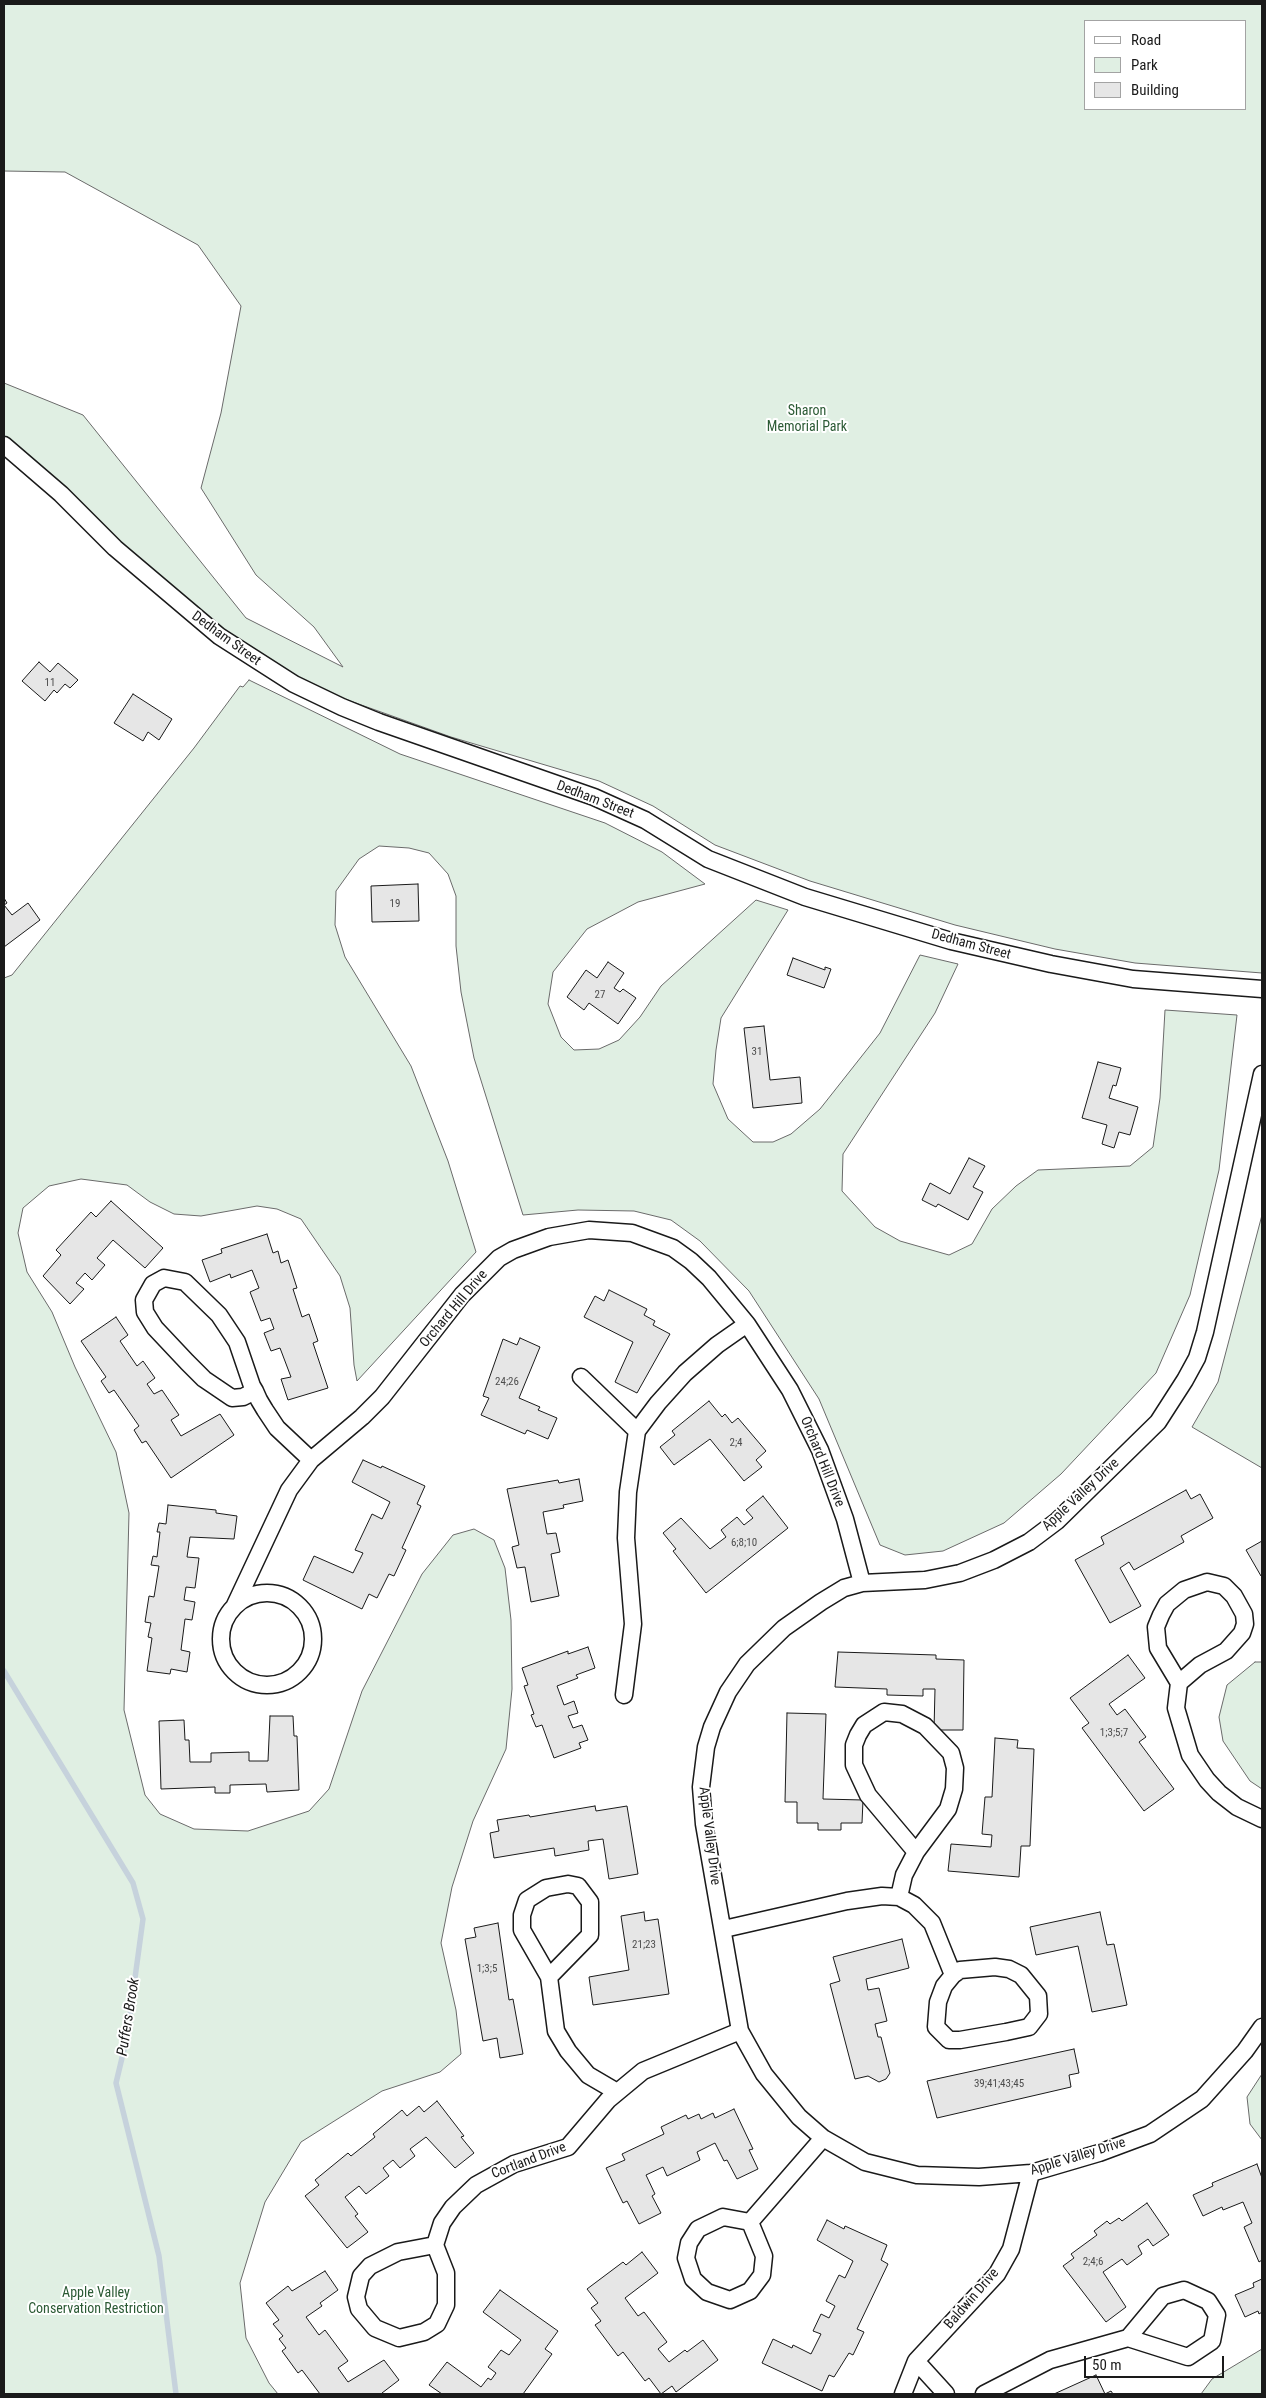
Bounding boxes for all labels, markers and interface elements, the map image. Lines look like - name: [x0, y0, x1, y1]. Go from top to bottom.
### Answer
- legend: [1084, 20, 1246, 110]
- text: Road: [1131, 31, 1161, 49]
- text: Park: [1131, 56, 1158, 74]
- text: Building: [1131, 81, 1179, 99]
- park label: Sharon Memorial Park: [767, 403, 847, 436]
- street label: Dedham Street: [188, 608, 264, 670]
- house number: 11: [45, 676, 55, 690]
- street label: Dedham Street: [554, 778, 636, 822]
- house number: 19: [390, 897, 400, 911]
- street label: Dedham Street: [929, 926, 1013, 964]
- house number: 27: [595, 988, 605, 1002]
- house number: 31: [752, 1045, 762, 1059]
- street label: Orchard Hill Drive: [417, 1267, 491, 1351]
- house number: 24;26: [495, 1375, 519, 1389]
- street label: Orchard Hill Drive: [796, 1414, 848, 1510]
- house number: 2;4: [729, 1436, 743, 1450]
- street label: Apple Valley Drive: [1039, 1455, 1123, 1535]
- house number: 6;8;10: [731, 1536, 757, 1550]
- house number: 1;3;5;7: [1100, 1726, 1128, 1740]
- street label: Apple Valley Drive: [695, 1786, 723, 1886]
- house number: 21;23: [632, 1938, 656, 1952]
- house number: 1;3;5: [477, 1962, 497, 1976]
- water label: Puffers Brook: [114, 1977, 144, 2057]
- house number: 39;41;43;45: [974, 2077, 1024, 2091]
- street label: Apple Valley Drive: [1028, 2134, 1128, 2180]
- street label: Cortland Drive: [489, 2139, 569, 2183]
- house number: 2;4;6: [1083, 2255, 1103, 2269]
- street label: Baldwin Drive: [941, 2265, 1003, 2333]
- park label: Apple Valley Conservation Restriction: [28, 2285, 164, 2318]
- scale bar: [1086, 2346, 1226, 2378]
- text: 50 m: [1092, 2356, 1122, 2374]

